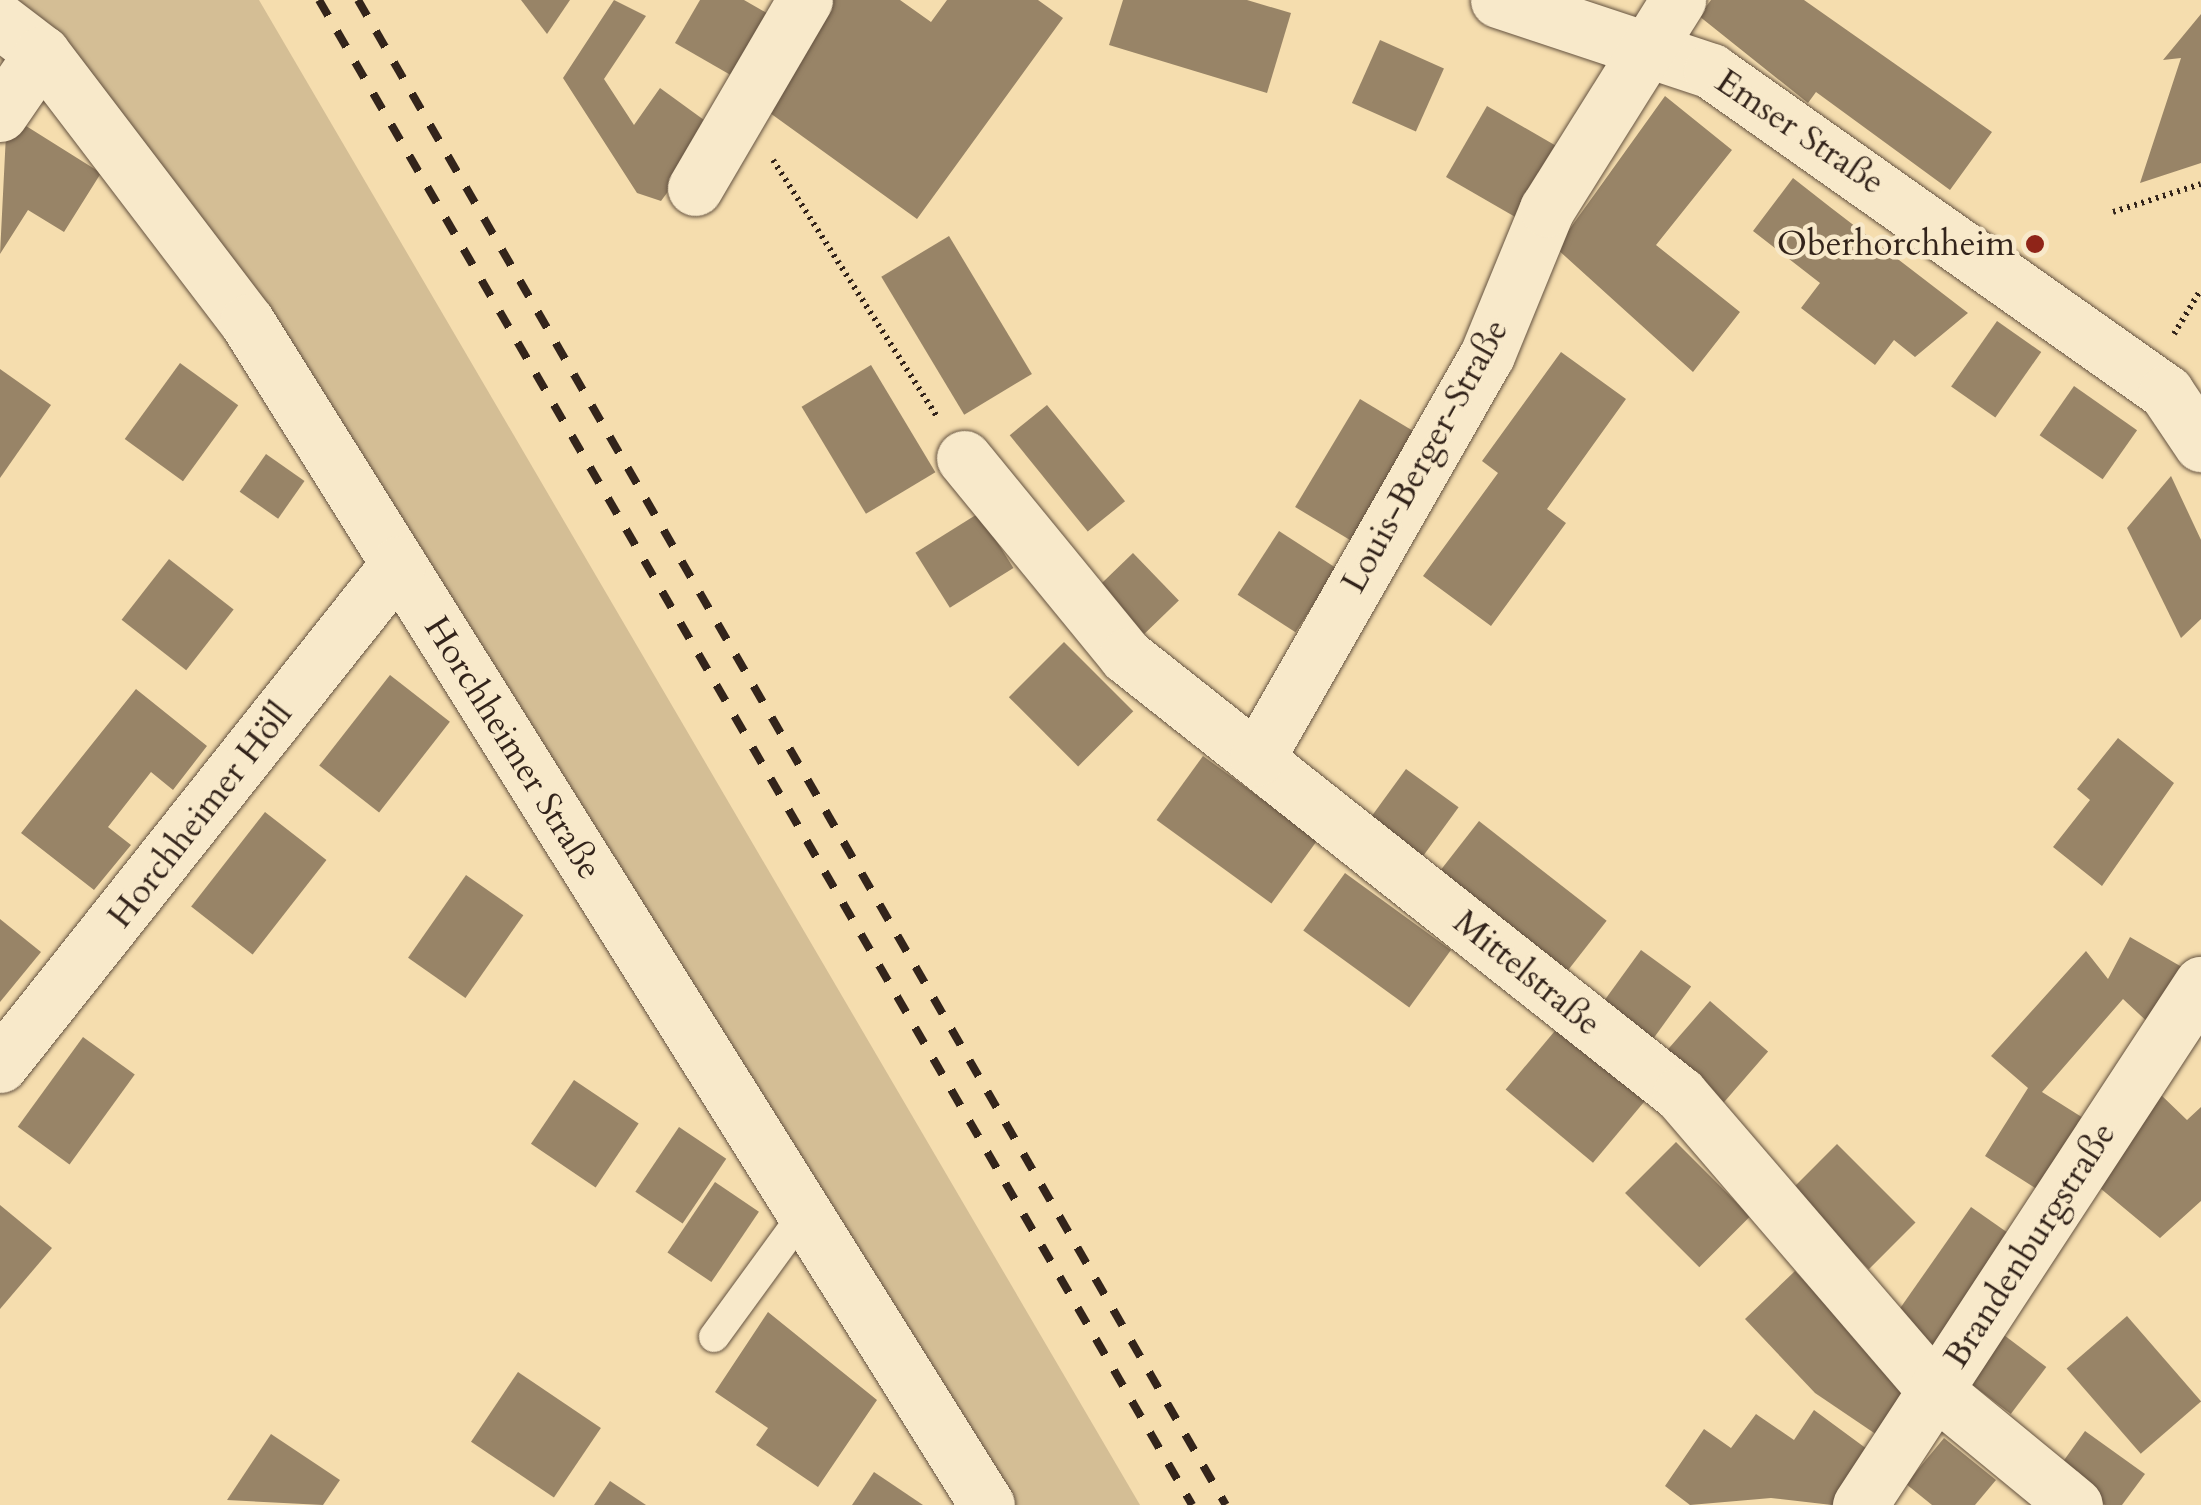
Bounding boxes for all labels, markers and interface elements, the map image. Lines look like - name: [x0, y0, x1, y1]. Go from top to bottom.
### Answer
- street label: Emser Straße: [1708, 60, 1892, 204]
- place label: Oberhorchheim: [1777, 223, 2015, 265]
- marker: Oberhorchheim: [2024, 233, 2046, 255]
- street label: Louis-Berger-Straße: [1332, 312, 1518, 600]
- street label: Horchheimer Straße: [415, 609, 611, 887]
- street label: Horchheimer Höll: [99, 694, 301, 936]
- street label: Mittelstraße: [1445, 901, 1609, 1045]
- street label: Brandenburgstraße: [1935, 1115, 2125, 1375]

